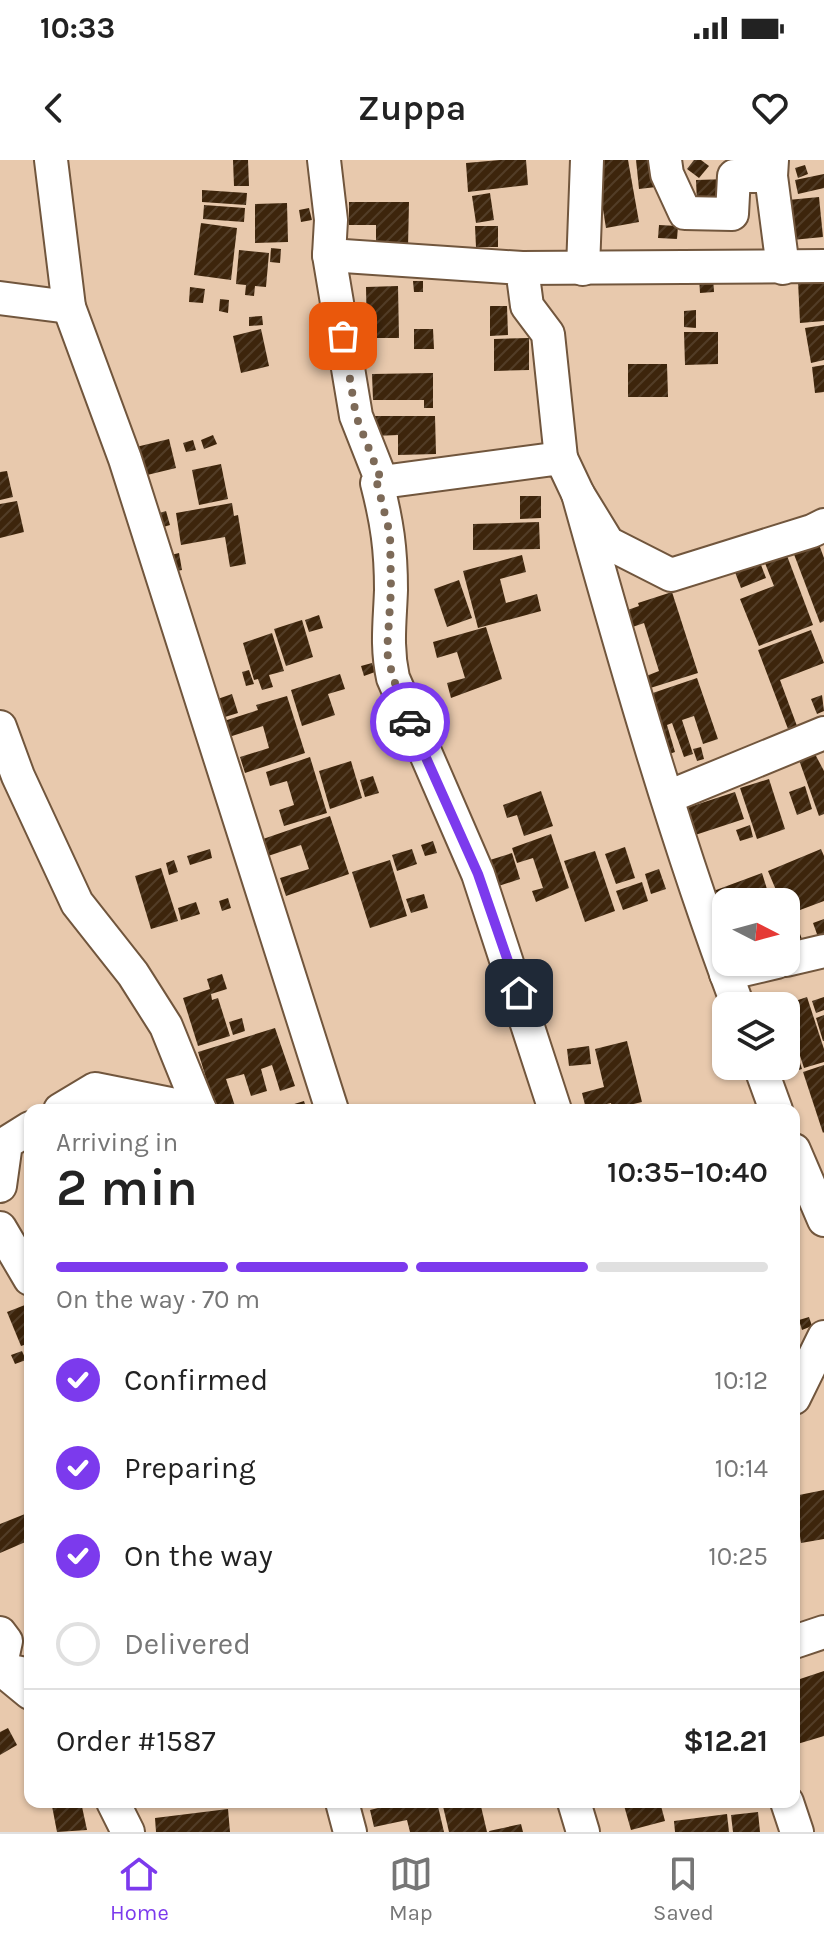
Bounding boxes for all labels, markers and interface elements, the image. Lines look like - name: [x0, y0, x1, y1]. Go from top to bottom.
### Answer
- text: 10:33: [40, 10, 115, 46]
- icon: back: [32, 86, 76, 130]
- icon: heart: [748, 86, 792, 130]
- text: Zuppa: [358, 87, 466, 129]
- pin: [309, 302, 377, 370]
- icon: bag: [321, 314, 365, 358]
- courier: [370, 682, 450, 762]
- icon: car: [388, 700, 432, 744]
- north arrow: [712, 888, 800, 976]
- map controls: [712, 888, 800, 1080]
- pin: [485, 959, 553, 1027]
- icon: home: [497, 971, 541, 1015]
- button: layers: [712, 992, 800, 1080]
- text: Arriving in: [56, 1127, 178, 1158]
- text: 10:35–10:40: [607, 1154, 768, 1190]
- text: 2 min: [56, 1157, 198, 1218]
- text: On the way · 70 m: [56, 1284, 260, 1315]
- icon: check: [56, 1358, 100, 1402]
- text: Confirmed: [124, 1362, 268, 1398]
- text: 10:12: [714, 1365, 768, 1396]
- icon: check: [56, 1446, 100, 1490]
- text: Preparing: [124, 1450, 256, 1486]
- text: 10:14: [715, 1453, 768, 1484]
- icon: check: [56, 1534, 100, 1578]
- text: On the way: [124, 1538, 273, 1574]
- text: 10:25: [708, 1541, 768, 1572]
- text: Delivered: [124, 1626, 251, 1662]
- text: Order #1587: [56, 1723, 216, 1759]
- text: $12.21: [683, 1723, 768, 1759]
- tab: Home: [110, 1852, 169, 1926]
- tab: Map: [389, 1852, 433, 1926]
- tab: Saved: [653, 1852, 714, 1926]

